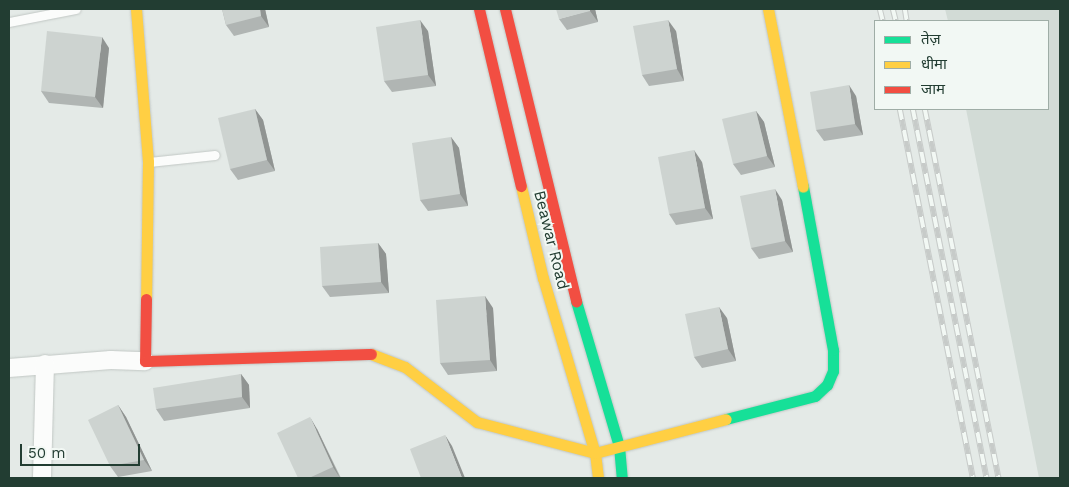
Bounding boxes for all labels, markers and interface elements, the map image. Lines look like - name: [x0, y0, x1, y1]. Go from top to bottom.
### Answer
- legend: [874, 20, 1049, 110]
- text: तेज़: [921, 30, 941, 48]
- text: धीमा: [921, 55, 947, 73]
- text: जाम: [921, 80, 945, 98]
- street label: Beawar Road: [529, 188, 573, 292]
- scale bar: [22, 434, 142, 466]
- text: 50 m: [28, 444, 65, 462]

